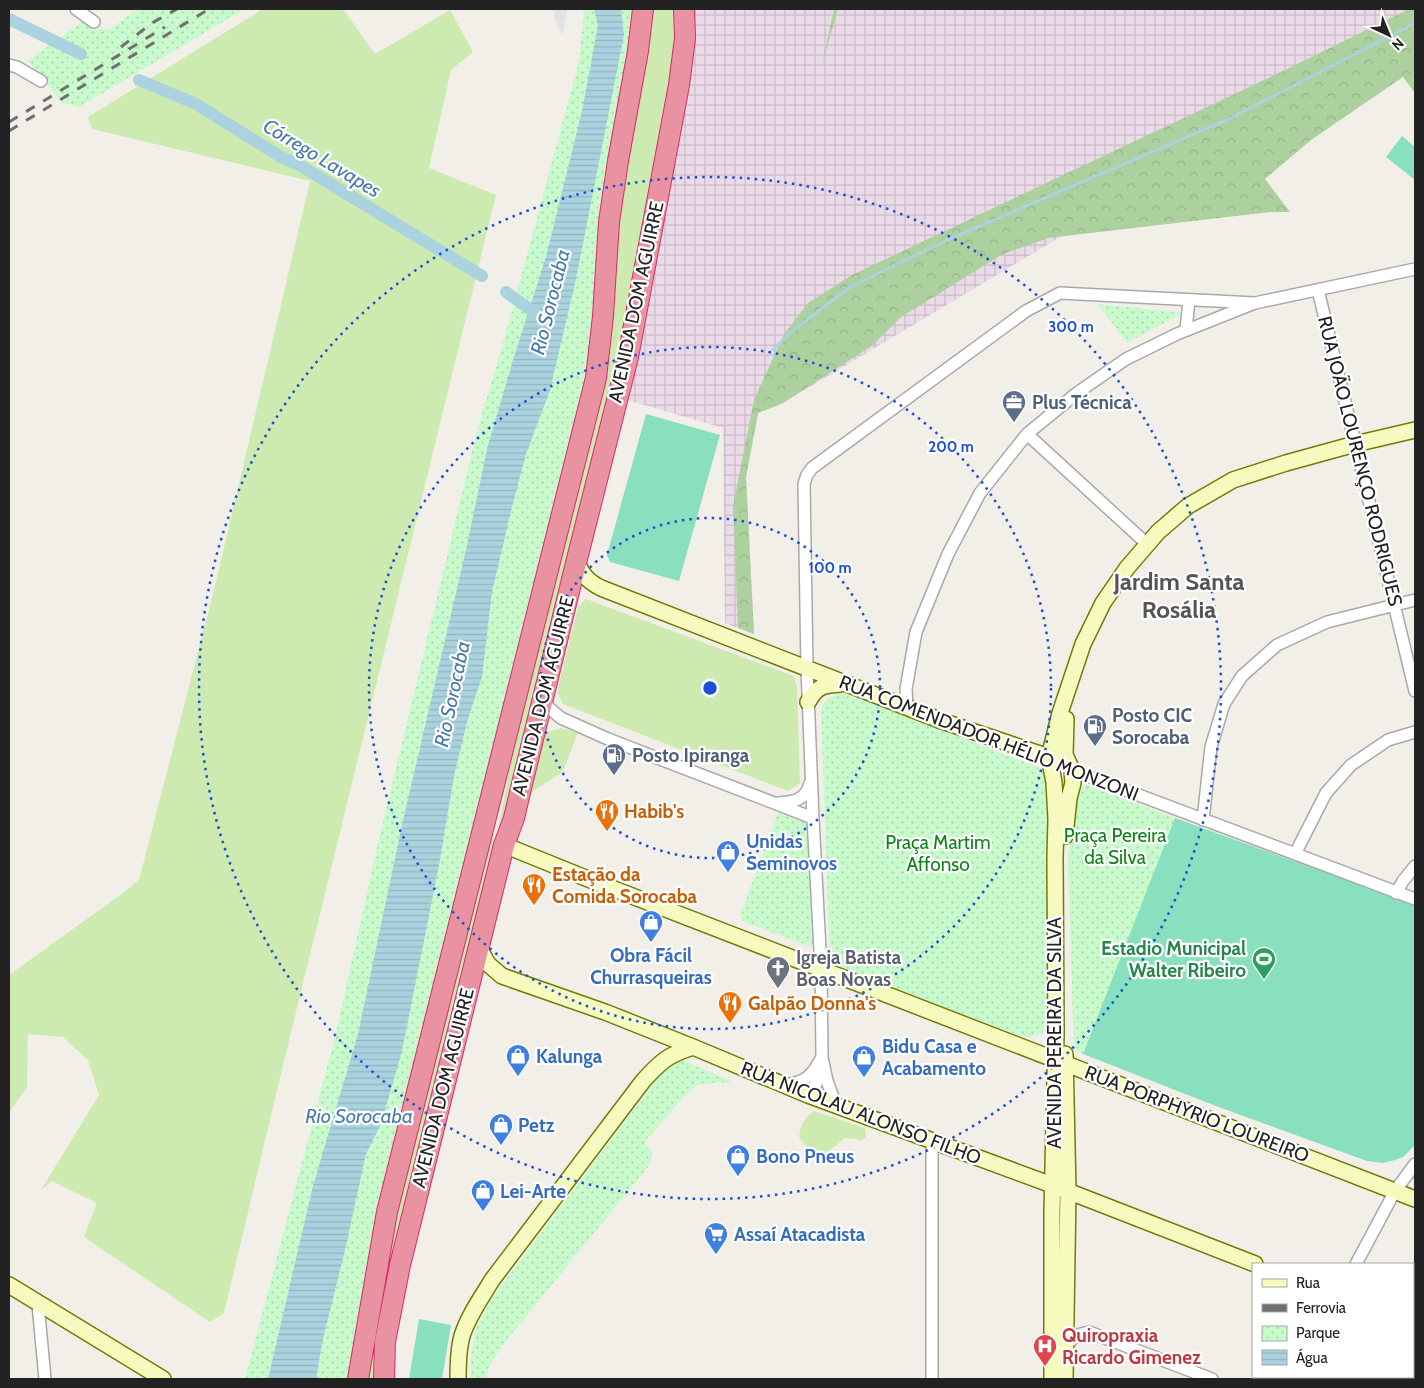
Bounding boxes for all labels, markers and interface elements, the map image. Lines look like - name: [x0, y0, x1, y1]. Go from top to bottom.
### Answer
- north arrow: [1364, 10, 1414, 60]
- text: N: [1388, 34, 1408, 54]
- water label: Córrego Lavapes: [259, 113, 385, 203]
- street label: AVENIDA DOM AGUIRRE: [603, 199, 669, 405]
- water label: Rio Sorocaba: [525, 247, 575, 357]
- street label: RUA JOÃO LOURENÇO RODRIGUES: [1313, 313, 1408, 608]
- text: 300 m: [1048, 318, 1094, 336]
- office icon: Plus Técnica: [1001, 389, 1027, 423]
- place label: Plus Técnica: [1032, 391, 1132, 414]
- text: 200 m: [928, 438, 974, 456]
- text: 100 m: [808, 559, 852, 577]
- district label: Jardim Santa Rosália: [1112, 567, 1245, 624]
- street label: AVENIDA DOM AGUIRRE: [507, 594, 579, 798]
- water label: Rio Sorocaba: [429, 639, 475, 749]
- street label: RUA COMENDADOR HÉLIO MONZONI: [836, 669, 1142, 806]
- centre of rings: [701, 679, 719, 697]
- place label: Posto CIC Sorocaba: [1112, 704, 1192, 749]
- fuel station icon: Posto CIC Sorocaba: [1082, 713, 1108, 747]
- fuel station icon: Posto Ipiranga: [601, 742, 627, 776]
- place label: Posto Ipiranga: [632, 744, 750, 767]
- restaurant icon: Habib's: [594, 798, 620, 832]
- place label: Habib's: [624, 800, 684, 823]
- park label: Praça Pereira da Silva: [1064, 824, 1166, 869]
- place label: Unidas Seminovos: [746, 830, 837, 875]
- park label: Praça Martim Affonso: [885, 831, 991, 876]
- shop icon: Unidas Seminovos: [715, 839, 741, 873]
- place label: Estação da Comida Sorocaba: [552, 863, 698, 908]
- restaurant icon: Estação da Comida Sorocaba: [521, 872, 547, 906]
- shop icon: Obra Fácil Churrasqueiras: [638, 909, 664, 943]
- street label: AVENIDA PEREIRA DA SILVA: [1043, 917, 1066, 1149]
- place label: Estadio Municipal Walter Ribeiro: [1101, 937, 1246, 982]
- place label: Obra Fácil Churrasqueiras: [590, 944, 712, 989]
- place label: Igreja Batista Boas Novas: [796, 946, 902, 991]
- sports icon: Estadio Municipal Walter Ribeiro: [1251, 946, 1277, 980]
- church icon: Igreja Batista Boas Novas: [765, 955, 791, 989]
- street label: AVENIDA DOM AGUIRRE: [407, 986, 479, 1190]
- restaurant icon: Galpão Donna's: [717, 990, 743, 1024]
- place label: Galpão Donna's: [748, 992, 876, 1015]
- place label: Bidu Casa e Acabamento: [882, 1035, 986, 1080]
- shop icon: Kalunga: [505, 1043, 531, 1077]
- shop icon: Bidu Casa e Acabamento: [851, 1044, 877, 1078]
- place label: Kalunga: [536, 1045, 603, 1068]
- street label: RUA NICOLAU ALONSO FILHO: [738, 1057, 984, 1169]
- street label: RUA PORPHYRIO LOUREIRO: [1082, 1061, 1312, 1167]
- water label: Rio Sorocaba: [305, 1104, 413, 1128]
- shop icon: Petz: [488, 1112, 514, 1146]
- place label: Petz: [518, 1114, 554, 1137]
- shop icon: Bono Pneus: [725, 1143, 751, 1177]
- place label: Bono Pneus: [756, 1145, 854, 1168]
- shop icon: Lei-Arte: [470, 1178, 496, 1212]
- place label: Lei-Arte: [500, 1180, 566, 1203]
- supermarket icon: Assaí Atacadista: [703, 1221, 729, 1255]
- place label: Assaí Atacadista: [734, 1223, 866, 1246]
- legend: [1252, 1263, 1414, 1378]
- text: Rua: [1296, 1274, 1321, 1292]
- text: Ferrovia: [1296, 1299, 1347, 1317]
- place label: Quiropraxia Ricardo Gimenez: [1062, 1324, 1201, 1369]
- text: Parque: [1296, 1324, 1340, 1342]
- hospital icon: Quiropraxia Ricardo Gimenez: [1032, 1333, 1058, 1367]
- text: Água: [1296, 1348, 1328, 1367]

